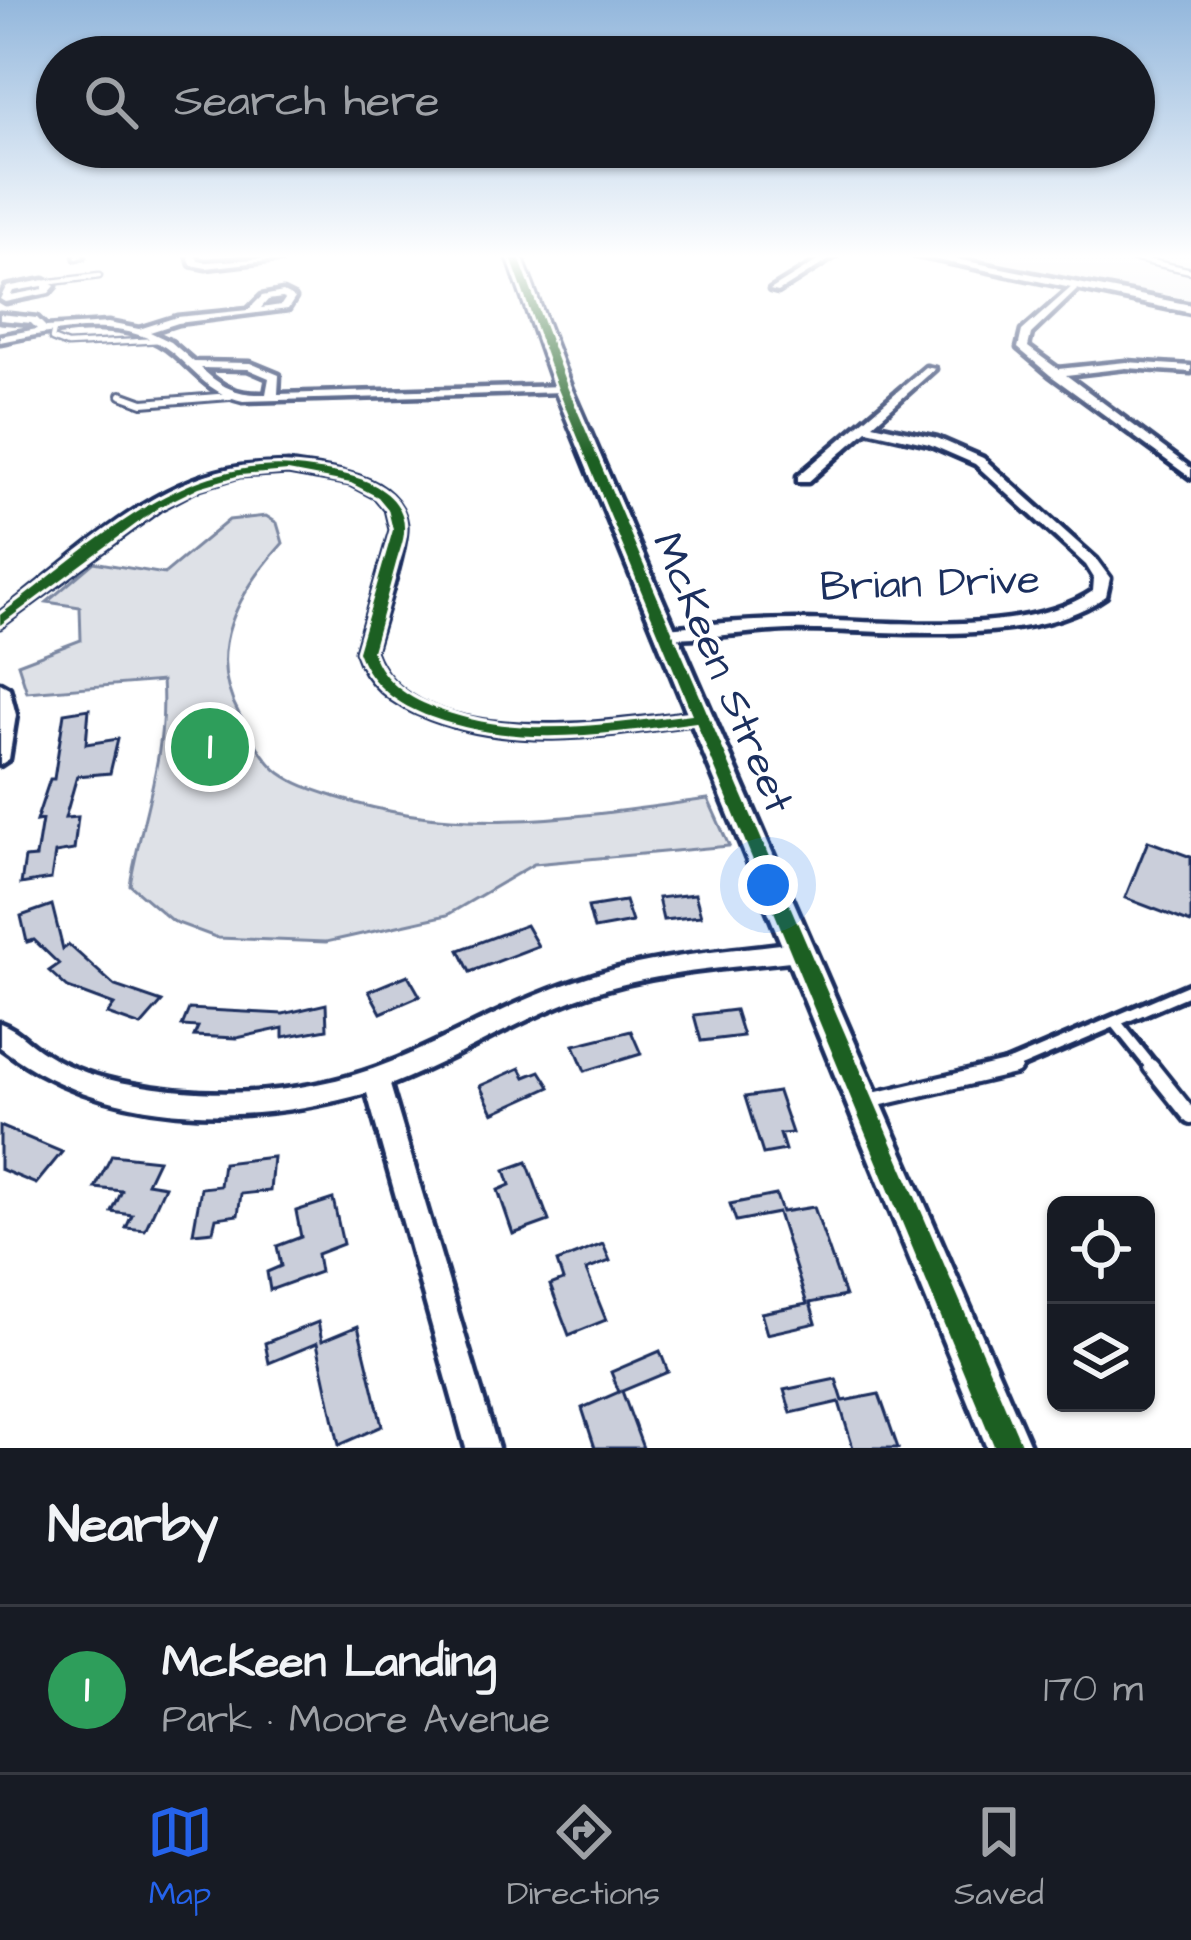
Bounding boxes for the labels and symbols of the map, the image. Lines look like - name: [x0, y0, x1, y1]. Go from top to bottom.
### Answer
- street label: McKeen Street: [637, 524, 807, 822]
- street label: Brian Drive: [819, 551, 1041, 617]
- pin: 1: [171, 702, 249, 792]
- your location: [738, 855, 798, 915]

